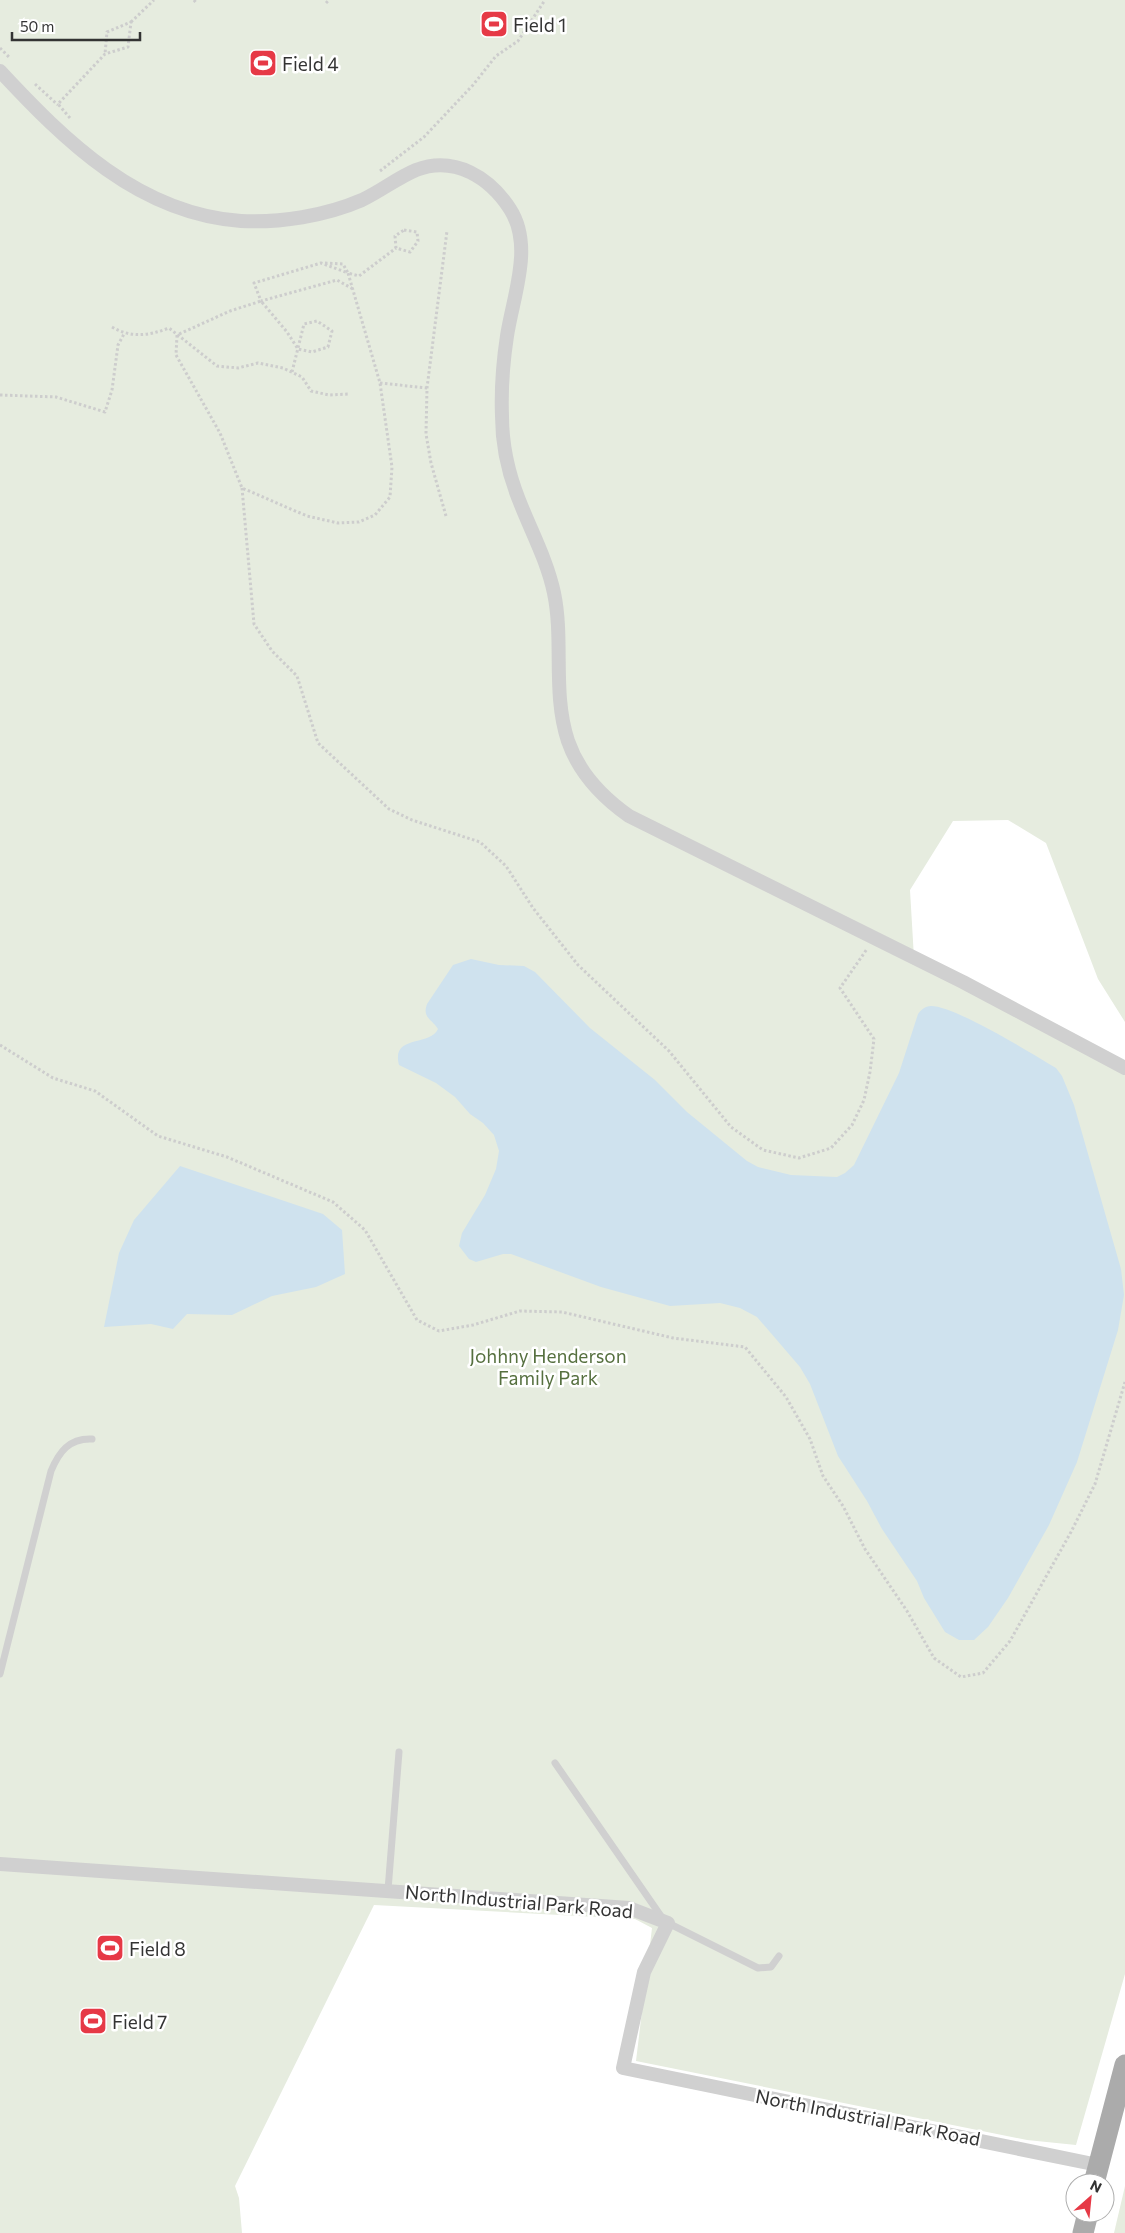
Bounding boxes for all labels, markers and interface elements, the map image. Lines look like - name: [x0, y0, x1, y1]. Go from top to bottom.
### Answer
- sports icon: Field 1: [479, 9, 509, 39]
- scale bar: [12, 10, 140, 42]
- place label: Field 1: [513, 13, 566, 36]
- text: 50 m: [20, 17, 54, 35]
- sports icon: Field 4: [248, 48, 278, 78]
- place label: Field 4: [282, 52, 339, 75]
- park label: Johhny Henderson Family Park: [469, 1344, 627, 1389]
- street label: North Industrial Park Road: [404, 1880, 634, 1922]
- sports icon: Field 8: [95, 1933, 125, 1963]
- place label: Field 8: [129, 1937, 186, 1960]
- sports icon: Field 7: [78, 2006, 108, 2036]
- place label: Field 7: [112, 2010, 167, 2033]
- street label: North Industrial Park Road: [754, 2084, 982, 2150]
- north arrow: [1065, 2173, 1115, 2223]
- text: N: [1088, 2176, 1105, 2196]

